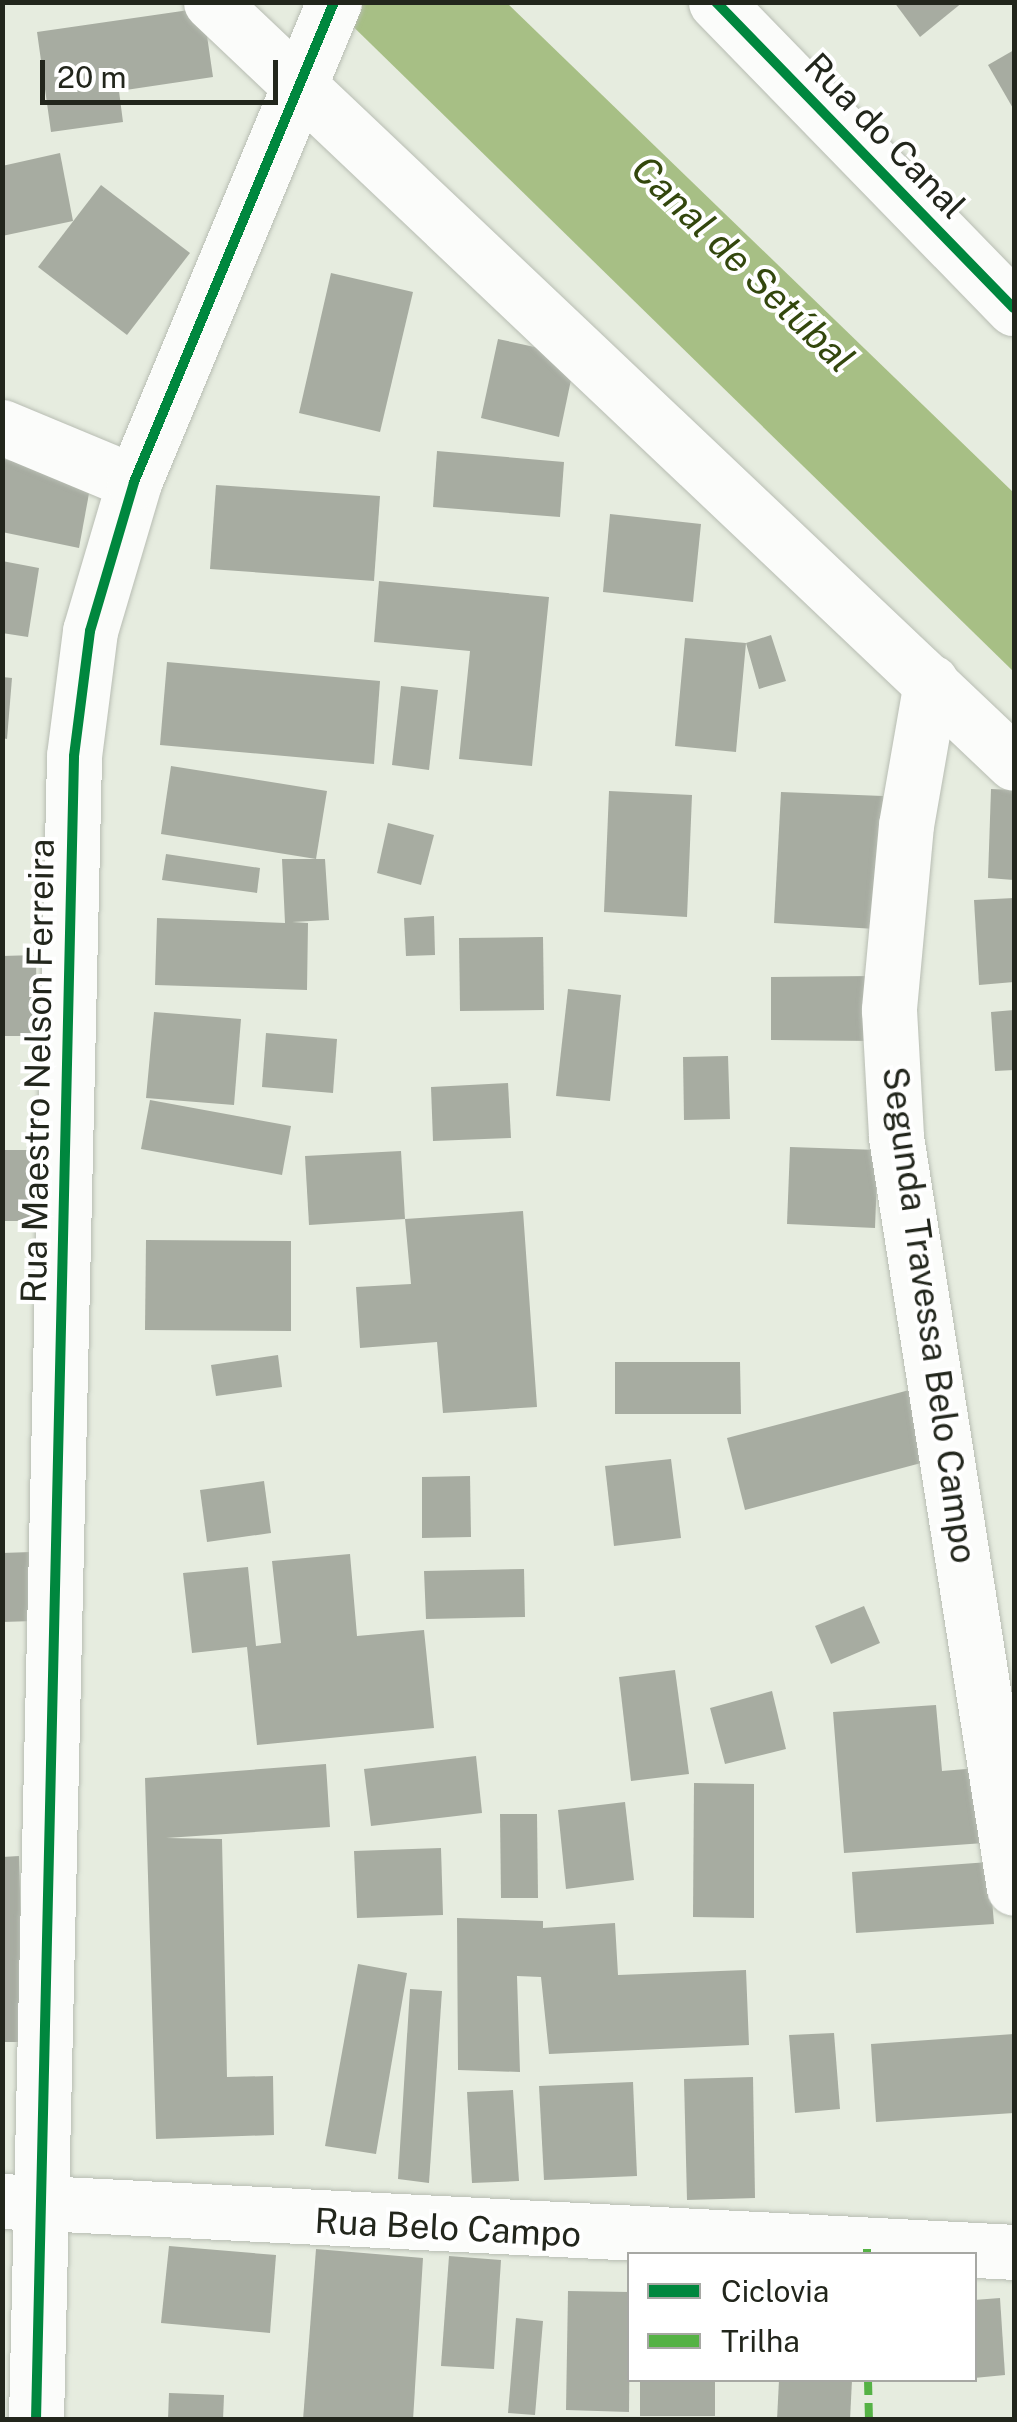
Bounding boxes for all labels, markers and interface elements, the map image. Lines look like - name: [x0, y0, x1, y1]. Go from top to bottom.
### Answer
- scale bar: [45, 40, 282, 102]
- street label: Rua do Canal: [796, 44, 974, 228]
- text: 20 m: [57, 59, 126, 95]
- water label: Canal de Setúbal: [622, 146, 864, 382]
- street label: Rua Maestro Nelson Ferreira: [13, 838, 63, 1304]
- street label: Segunda Travessa Belo Campo: [873, 1064, 985, 1566]
- street label: Rua Belo Campo: [314, 2200, 582, 2256]
- legend: [627, 2252, 977, 2382]
- text: Ciclovia: [721, 2273, 829, 2309]
- text: Trilha: [721, 2323, 800, 2359]

